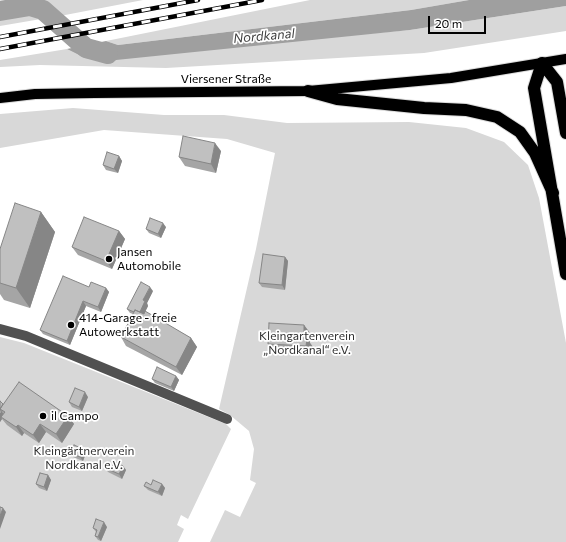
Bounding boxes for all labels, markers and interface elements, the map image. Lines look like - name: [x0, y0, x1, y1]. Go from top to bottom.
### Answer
- scale bar: [430, 8, 488, 34]
- text: 20 m: [435, 16, 462, 30]
- water label: Nordkanal: [233, 26, 295, 46]
- street label: Viersener Straße: [181, 72, 271, 86]
- place label: Jansen Automobile: [117, 245, 181, 273]
- marker: Jansen Automobile: [104, 254, 114, 264]
- place label: 414-Garage - freie Autowerkstatt: [79, 311, 177, 339]
- marker: 414-Garage - freie Autowerkstatt: [66, 320, 76, 330]
- park label: Kleingartenverein „Nordkanal“ e.V.: [259, 329, 355, 357]
- place label: il Campo: [51, 409, 99, 423]
- marker: il Campo: [38, 411, 48, 421]
- park label: Kleingärtnerverein Nordkanal e.V.: [34, 444, 134, 472]

